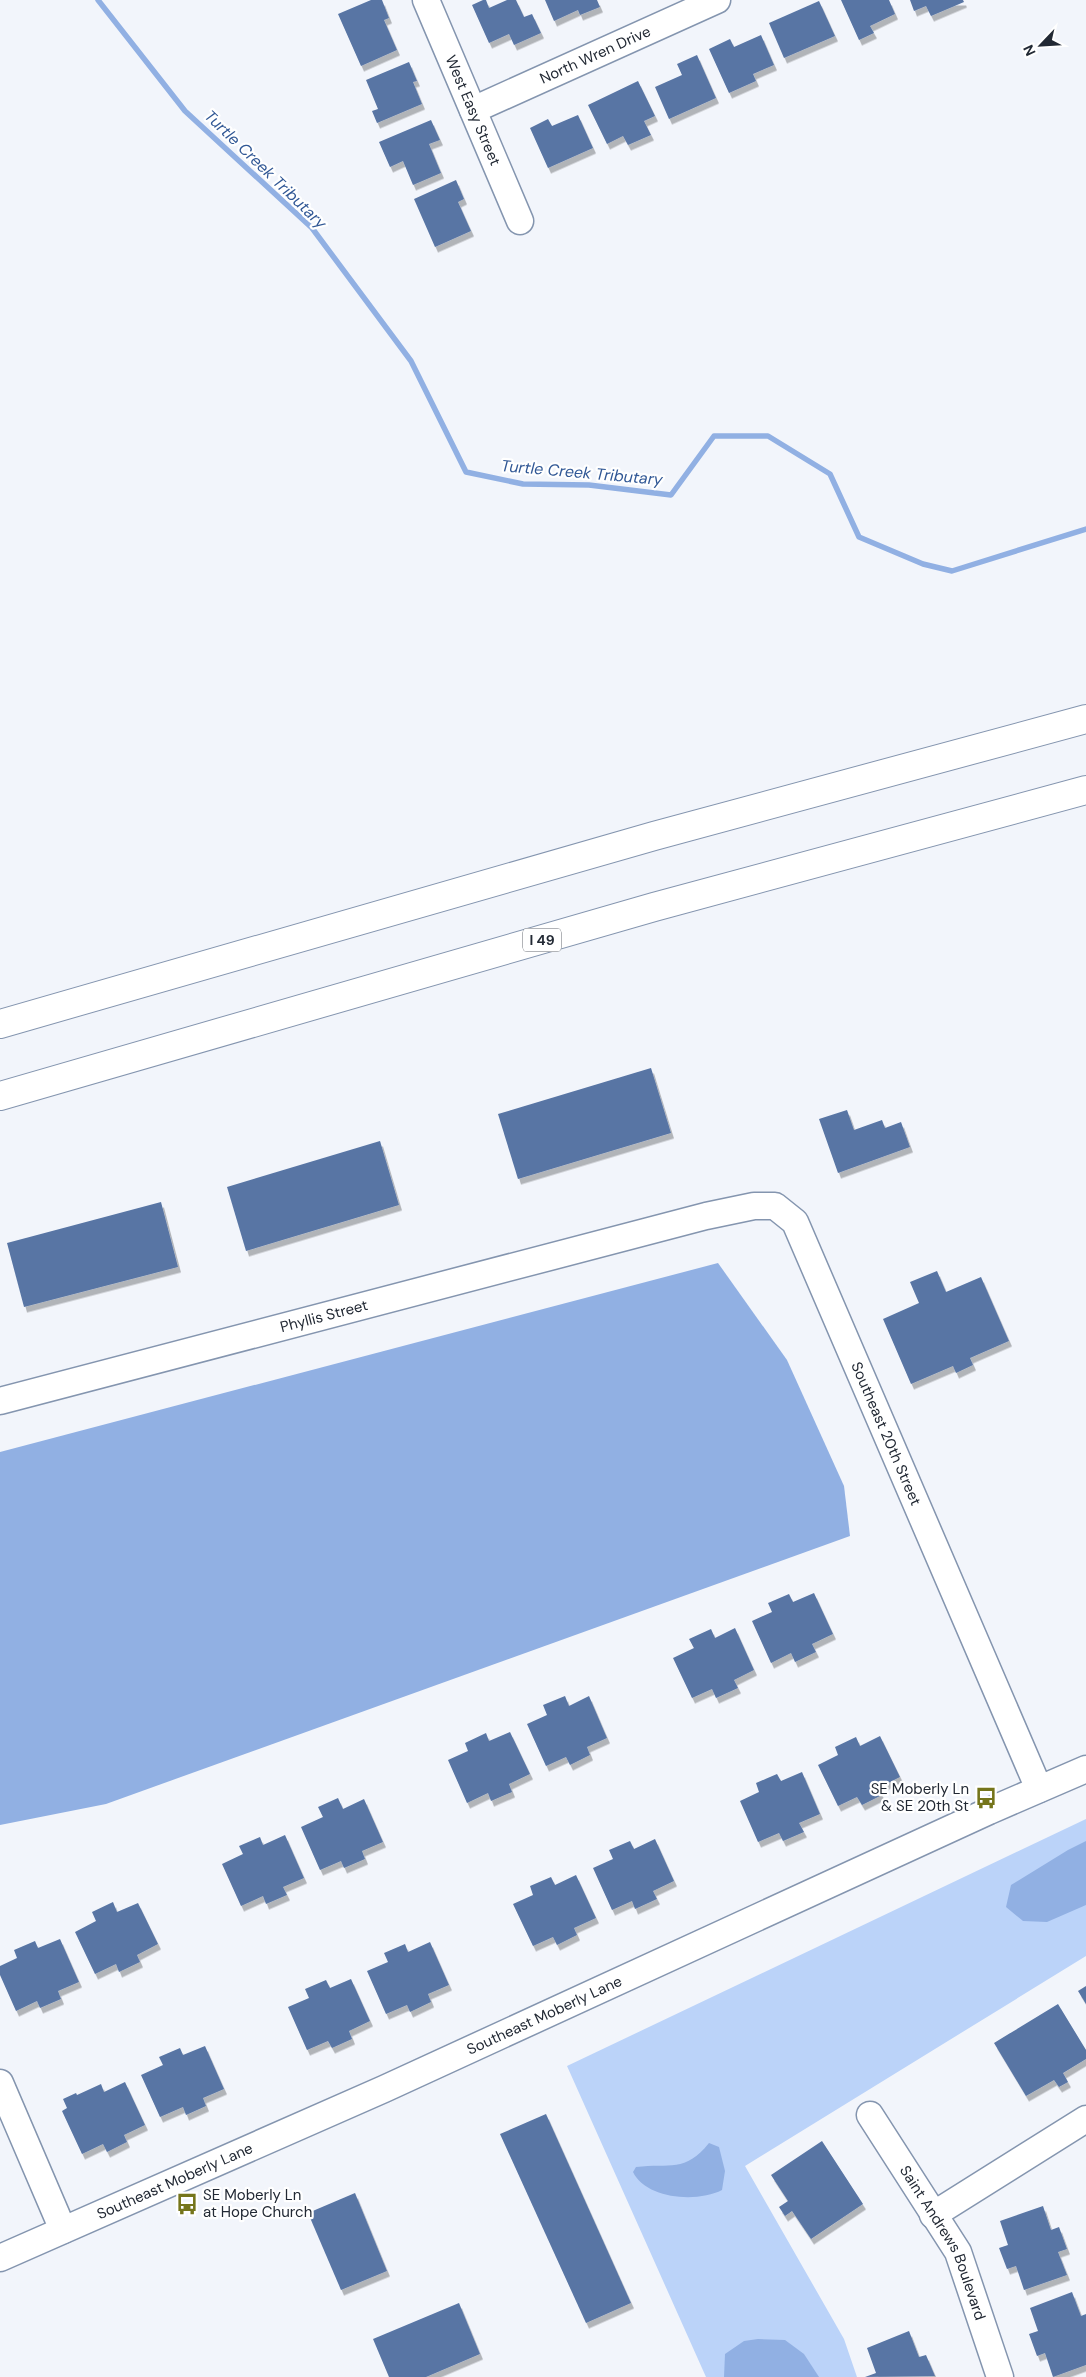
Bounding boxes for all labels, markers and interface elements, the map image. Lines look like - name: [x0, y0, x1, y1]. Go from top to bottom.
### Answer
- north arrow: [1016, 20, 1066, 70]
- street label: North Wren Drive: [537, 21, 654, 89]
- text: N: [1019, 42, 1040, 59]
- street label: West Easy Street: [441, 52, 505, 169]
- water label: Turtle Creek Tributary: [200, 106, 332, 234]
- water label: Turtle Creek Tributary: [500, 455, 665, 490]
- road number: I 49: [523, 928, 561, 952]
- street label: Phyllis Street: [278, 1295, 370, 1337]
- street label: Southeast 20th Street: [846, 1359, 926, 1509]
- place label: SE Moberly Ln & SE 20th St: [871, 1779, 969, 1816]
- bus stop icon: SE Moberly Ln & SE 20th St: [973, 1785, 999, 1811]
- street label: Southeast Moberly Lane: [464, 1971, 625, 2060]
- street label: Southeast Moberly Lane: [94, 2138, 256, 2224]
- street label: Saint Andrews Boulevard: [895, 2162, 990, 2323]
- place label: SE Moberly Ln at Hope Church: [203, 2185, 312, 2222]
- bus stop icon: SE Moberly Ln at Hope Church: [174, 2191, 200, 2217]

